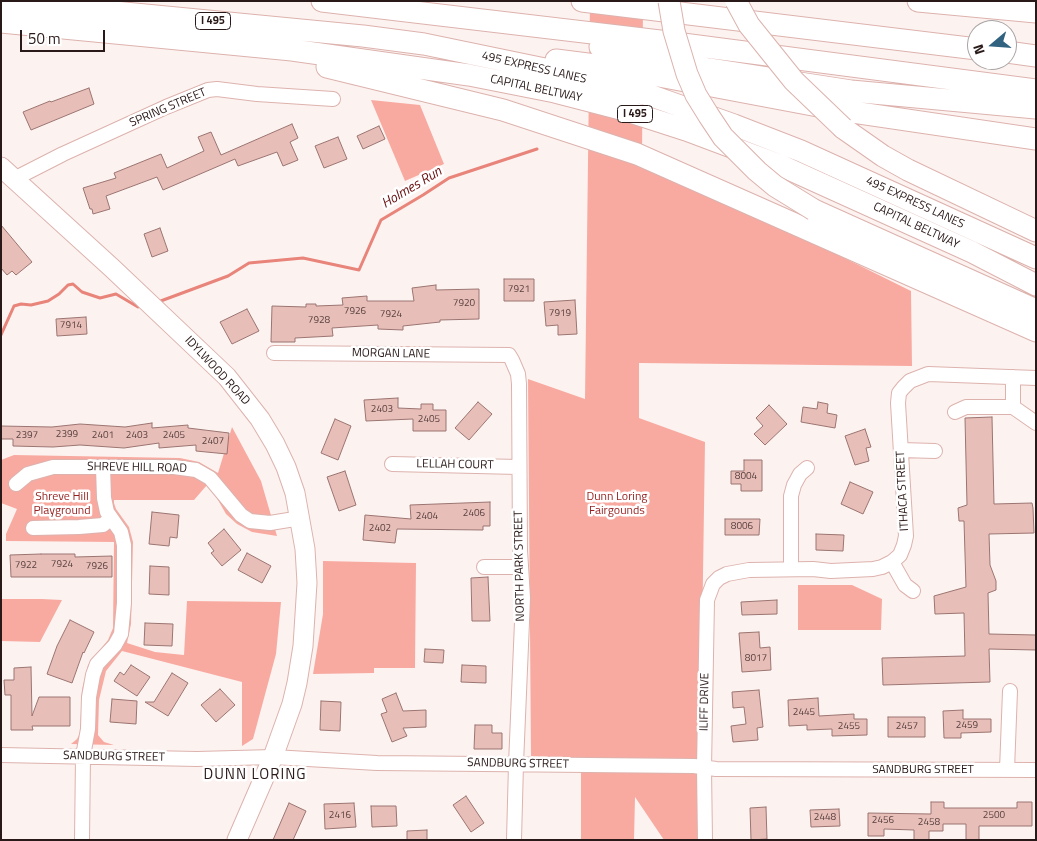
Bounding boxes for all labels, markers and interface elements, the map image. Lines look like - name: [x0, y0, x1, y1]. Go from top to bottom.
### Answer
- road number: I 495: [196, 12, 230, 30]
- scale bar: [22, 20, 108, 52]
- north arrow: [967, 20, 1017, 70]
- text: 50 m: [28, 27, 61, 50]
- text: N: [967, 42, 990, 57]
- street label: 495 EXPRESS LANES: [480, 49, 588, 87]
- street label: CAPITAL BELTWAY: [489, 72, 583, 106]
- street label: SPRING STREET: [127, 85, 209, 131]
- road number: I 495: [618, 106, 652, 122]
- water label: Holmes Run: [379, 164, 445, 212]
- street label: 495 EXPRESS LANES: [863, 174, 967, 232]
- street label: CAPITAL BELTWAY: [871, 200, 961, 252]
- house number: 7921: [508, 284, 530, 296]
- house number: 7920: [453, 298, 475, 310]
- house number: 7926: [344, 306, 366, 318]
- house number: 7919: [549, 308, 571, 320]
- house number: 7924: [380, 309, 402, 321]
- house number: 7928: [308, 315, 330, 327]
- house number: 7914: [60, 320, 82, 332]
- street label: IDYLWOOD ROAD: [181, 334, 253, 408]
- street label: MORGAN LANE: [352, 346, 430, 362]
- house number: 2403: [371, 404, 393, 416]
- house number: 2405: [418, 414, 440, 426]
- house number: 2399: [56, 429, 78, 441]
- house number: 2397: [16, 430, 38, 442]
- house number: 2401: [92, 430, 114, 442]
- house number: 2403: [126, 430, 148, 442]
- house number: 2405: [163, 430, 185, 442]
- house number: 2407: [202, 436, 224, 448]
- street label: ITHACA STREET: [894, 450, 912, 532]
- street label: LELLAH COURT: [416, 457, 494, 473]
- street label: SHREVE HILL ROAD: [87, 460, 187, 476]
- house number: 8004: [735, 471, 757, 483]
- park label: Shreve Hill Playground: [33, 490, 91, 518]
- park label: Dunn Loring Fairgounds: [586, 490, 648, 518]
- house number: 2406: [463, 508, 485, 520]
- street label: NORTH PARK STREET: [512, 510, 528, 622]
- house number: 2404: [416, 511, 438, 523]
- house number: 8006: [731, 521, 753, 533]
- house number: 2402: [369, 523, 391, 535]
- house number: 7924: [51, 559, 73, 571]
- house number: 7922: [15, 560, 37, 572]
- house number: 7926: [86, 561, 108, 573]
- house number: 8017: [745, 653, 767, 665]
- street label: ILIFF DRIVE: [697, 673, 713, 731]
- house number: 2445: [793, 707, 815, 719]
- house number: 2459: [956, 720, 978, 732]
- house number: 2455: [838, 721, 860, 733]
- house number: 2457: [896, 721, 918, 733]
- street label: SANDBURG STREET: [63, 749, 165, 765]
- street label: SANDBURG STREET: [467, 756, 569, 772]
- street label: SANDBURG STREET: [872, 763, 974, 777]
- district label: DUNN LORING: [202, 766, 308, 784]
- house number: 2416: [329, 810, 351, 822]
- house number: 2500: [983, 810, 1005, 822]
- house number: 2448: [814, 812, 836, 824]
- house number: 2456: [872, 815, 894, 827]
- house number: 2458: [918, 817, 940, 829]

